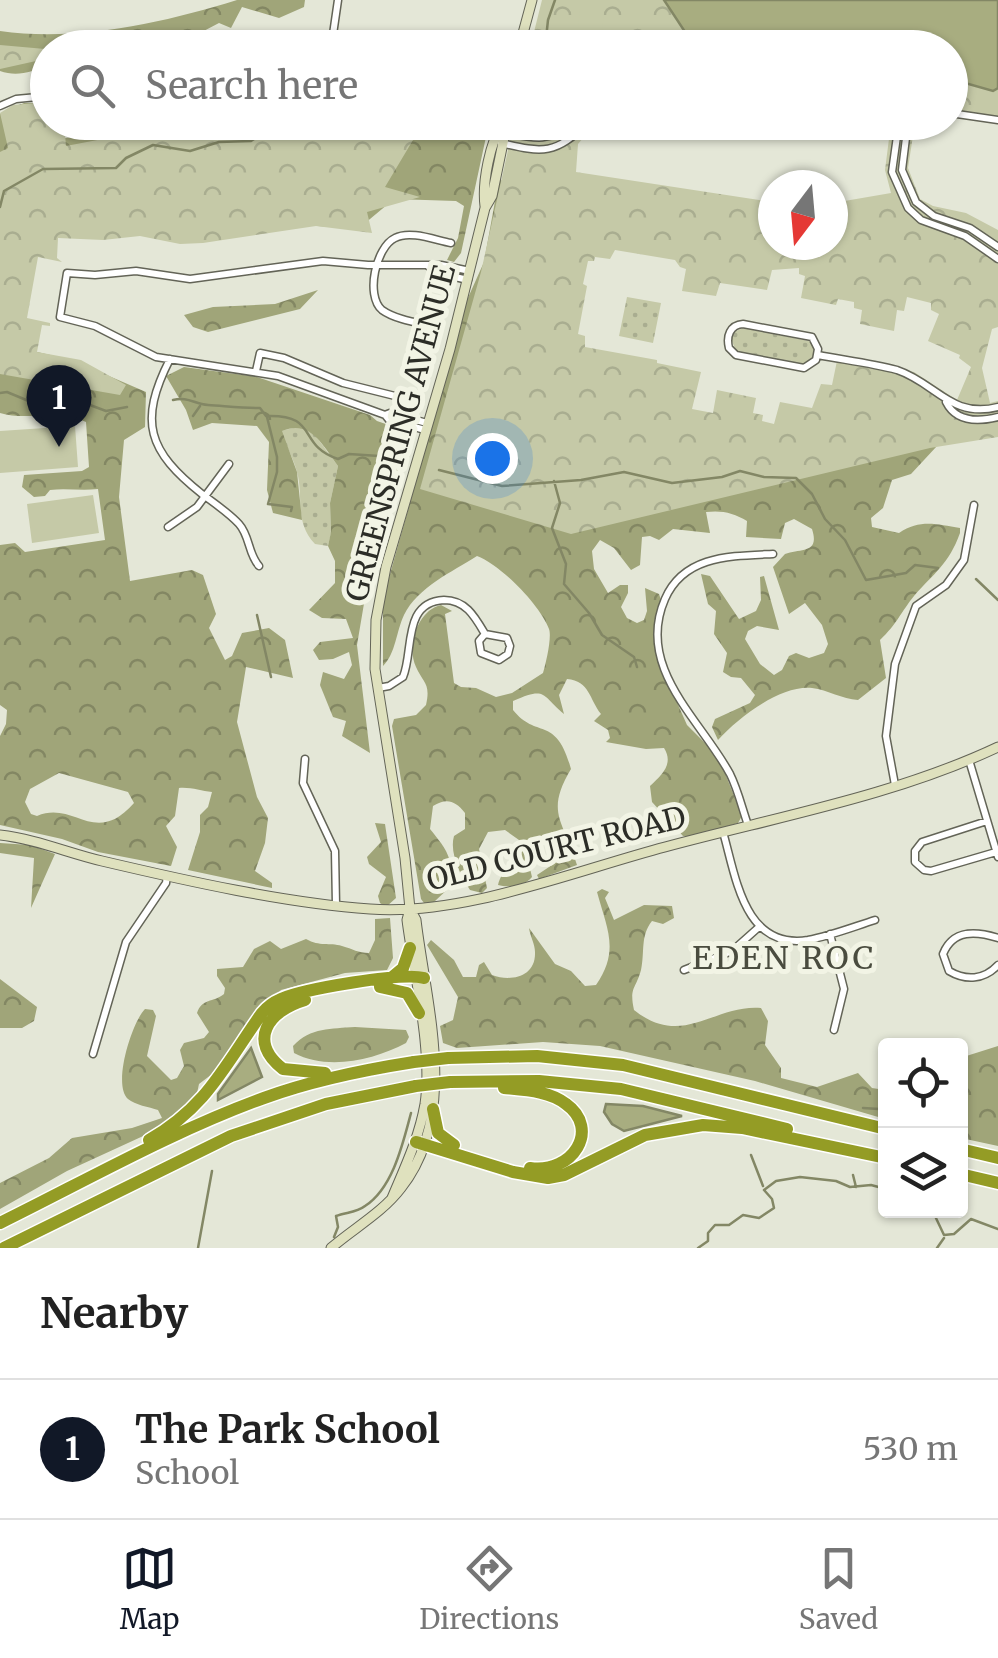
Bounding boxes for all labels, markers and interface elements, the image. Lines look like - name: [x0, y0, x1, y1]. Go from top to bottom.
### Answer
- search box: [30, 30, 968, 140]
- icon: search: [65, 58, 120, 113]
- text: Search here: [145, 62, 358, 109]
- north arrow: [758, 170, 848, 260]
- street label: GREENSPRING AVENUE: [337, 261, 463, 605]
- pin: 1: [27, 364, 92, 447]
- your location: [467, 433, 518, 484]
- street label: OLD COURT ROAD: [422, 797, 690, 899]
- district label: EDEN ROC: [692, 938, 876, 978]
- map controls: [878, 1038, 968, 1218]
- button: locate: [878, 1038, 968, 1128]
- button: layers: [878, 1128, 968, 1218]
- text: Nearby: [40, 1287, 188, 1339]
- text: The Park School: [135, 1406, 440, 1453]
- text: 1: [65, 1429, 80, 1469]
- text: 530 m: [863, 1429, 958, 1469]
- text: School: [135, 1453, 239, 1493]
- tab: Map: [120, 1541, 180, 1637]
- tab: Directions: [419, 1541, 559, 1637]
- tab: Saved: [799, 1541, 878, 1637]

